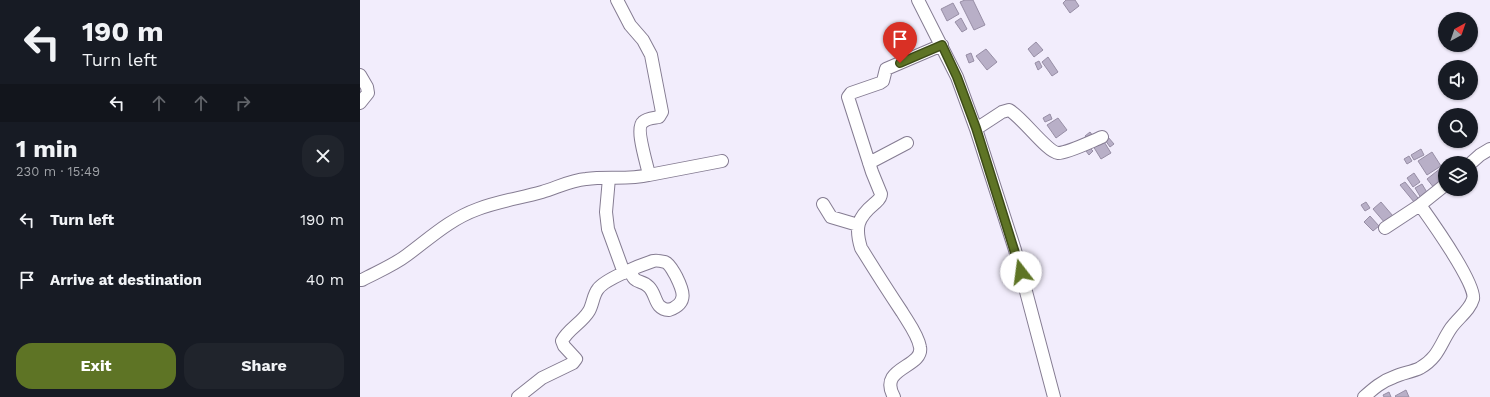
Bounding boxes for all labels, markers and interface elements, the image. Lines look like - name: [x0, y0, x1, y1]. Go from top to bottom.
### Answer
- north arrow: [1438, 12, 1478, 52]
- map controls: [1438, 12, 1478, 196]
- text: 190 m: [82, 15, 164, 48]
- icon: left: [16, 16, 68, 68]
- pin: [883, 22, 917, 63]
- icon: arrive: [889, 28, 911, 50]
- text: Turn left: [82, 49, 157, 70]
- button: sound: [1438, 60, 1478, 100]
- icon: left: [106, 92, 128, 114]
- icon: ahead: [148, 92, 170, 114]
- icon: ahead: [190, 92, 212, 114]
- icon: right: [232, 92, 254, 114]
- button: search: [1438, 108, 1478, 148]
- text: 1 min: [16, 135, 78, 163]
- button: close: [302, 135, 344, 177]
- button: layers: [1438, 156, 1478, 196]
- text: 230 m · 15:49: [16, 164, 100, 179]
- icon: left: [16, 209, 38, 231]
- text: Turn left: [50, 211, 114, 229]
- text: 190 m: [300, 211, 344, 229]
- position arrow: [1000, 251, 1042, 293]
- icon: arrive: [16, 269, 38, 291]
- text: Arrive at destination: [50, 271, 202, 289]
- text: 40 m: [306, 271, 344, 289]
- button: Exit: [16, 343, 176, 389]
- button: Share: [184, 343, 344, 389]

